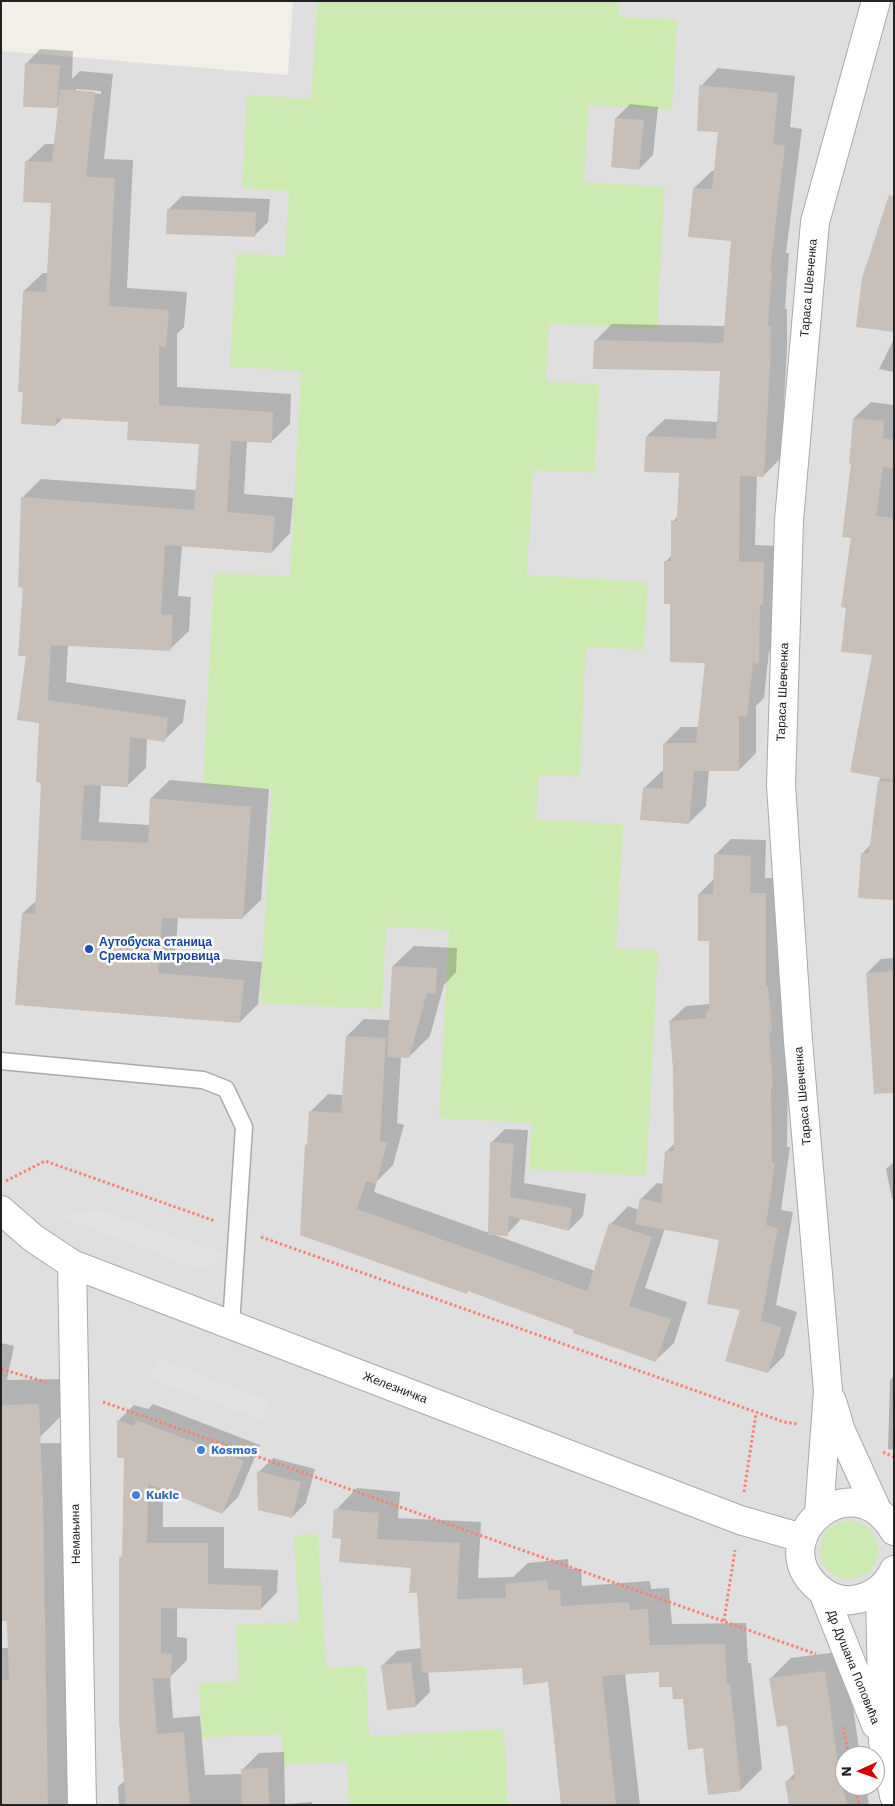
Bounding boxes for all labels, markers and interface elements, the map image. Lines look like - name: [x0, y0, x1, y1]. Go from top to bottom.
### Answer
- street label: Тараса Шевченка: [798, 238, 820, 338]
- street label: Тараса Шевченка: [774, 642, 792, 742]
- place label: Аутобуска станица Сремска Митровица: [99, 935, 220, 963]
- marker: Аутобуска станица Сремска Митровица: [83, 943, 95, 955]
- street label: Тараса Шевченка: [792, 1046, 814, 1146]
- street label: Железничка: [361, 1369, 429, 1407]
- place label: Kosmos: [211, 1443, 257, 1457]
- marker: Kosmos: [195, 1444, 207, 1456]
- place label: Kukic: [146, 1488, 179, 1502]
- marker: Kukic: [130, 1489, 142, 1501]
- street label: Немањина: [68, 1504, 84, 1564]
- street label: Др Душана Поповића: [823, 1608, 883, 1726]
- north arrow: [835, 1746, 885, 1796]
- text: N: [838, 1766, 854, 1777]

